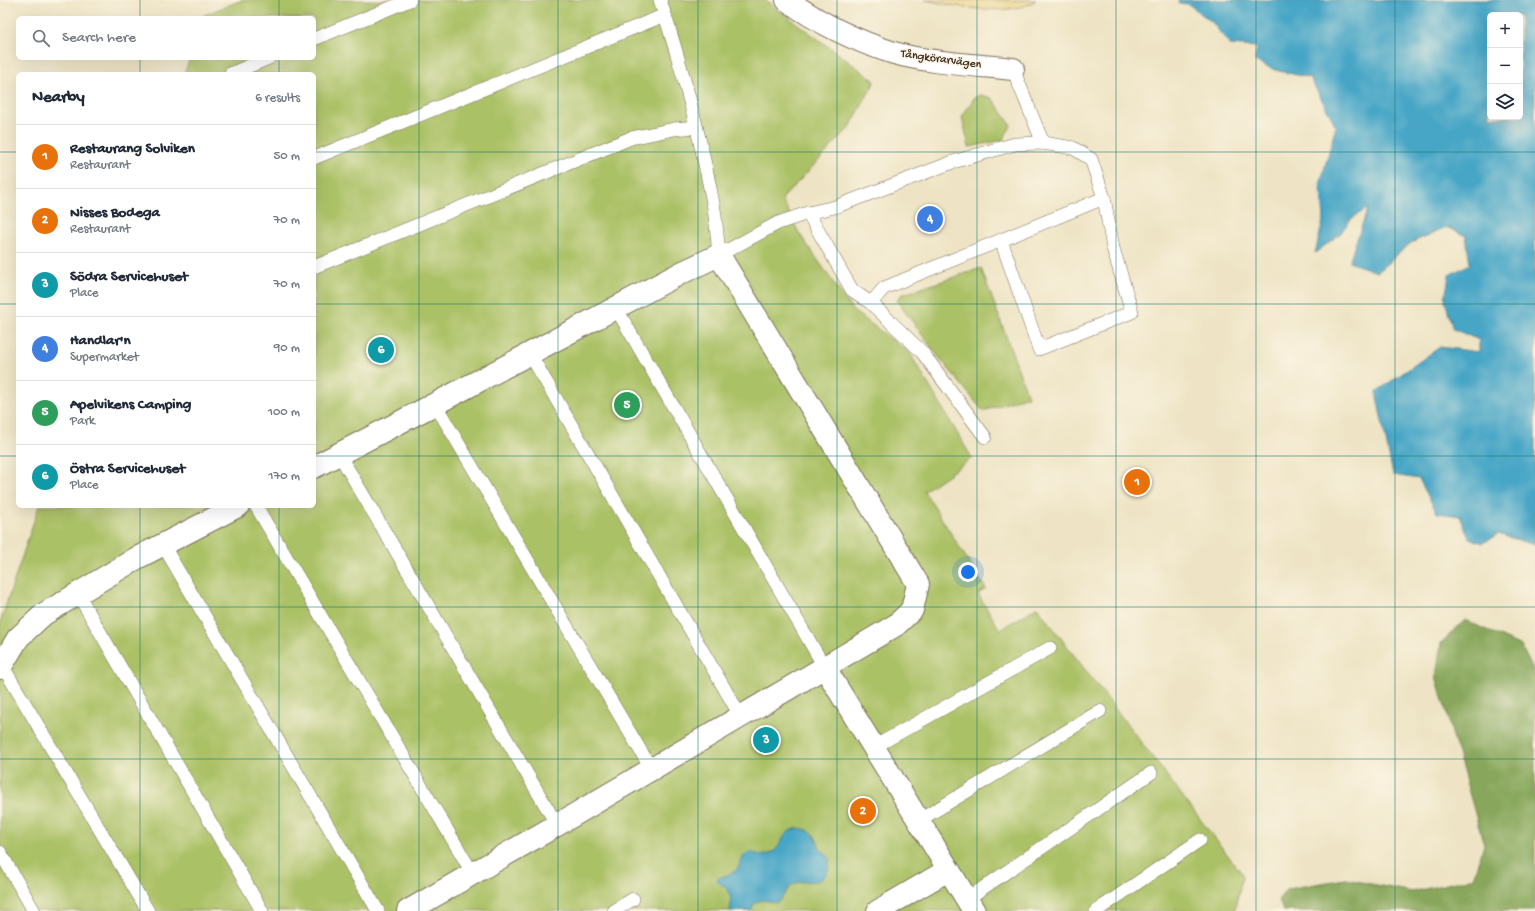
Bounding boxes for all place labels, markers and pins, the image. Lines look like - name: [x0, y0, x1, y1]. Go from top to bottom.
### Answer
- pin: 4: [917, 204, 943, 234]
- pin: 6: [368, 335, 394, 365]
- pin: 5: [614, 390, 640, 420]
- pin: 1: [1124, 467, 1150, 497]
- pin: 3: [753, 725, 779, 755]
- pin: 2: [850, 796, 876, 826]

